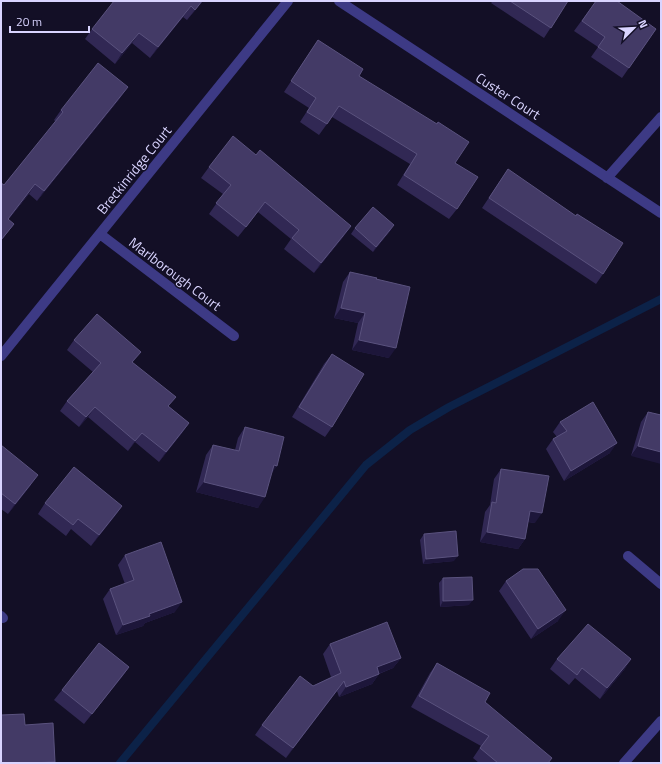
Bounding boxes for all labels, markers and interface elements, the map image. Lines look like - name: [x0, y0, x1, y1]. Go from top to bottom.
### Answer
- scale bar: [10, 8, 89, 34]
- north arrow: [614, 8, 654, 48]
- text: 20 m: [16, 12, 42, 31]
- text: N: [634, 17, 652, 31]
- street label: Custer Court: [472, 67, 545, 124]
- street label: Breckinridge Court: [91, 121, 176, 218]
- street label: Marlborough Court: [125, 232, 226, 315]

